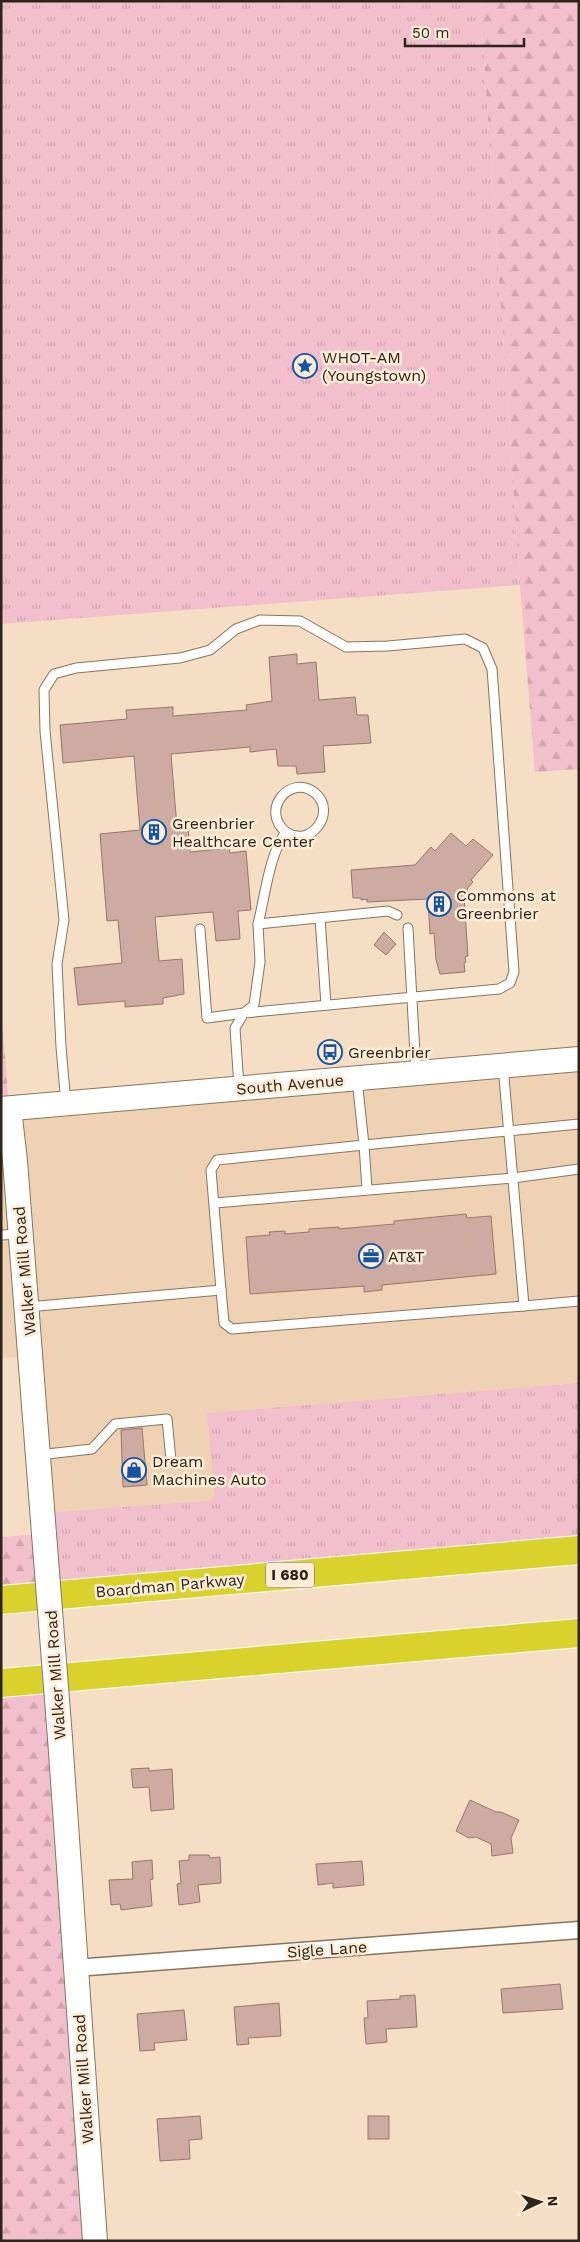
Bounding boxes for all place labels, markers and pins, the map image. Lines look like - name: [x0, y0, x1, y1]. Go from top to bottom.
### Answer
- place label: WHOT-AM (Youngstown): [322, 348, 426, 385]
- place icon: WHOT-AM (Youngstown): [292, 353, 318, 379]
- place label: Greenbrier Healthcare Center: [172, 814, 315, 851]
- building icon: Greenbrier Healthcare Center: [141, 819, 167, 845]
- place label: Commons at Greenbrier: [456, 886, 556, 923]
- building icon: Commons at Greenbrier: [426, 891, 452, 917]
- bus stop icon: Greenbrier: [317, 1039, 343, 1065]
- place label: Greenbrier: [348, 1043, 431, 1062]
- office icon: AT&T: [358, 1243, 384, 1269]
- place label: AT&T: [388, 1247, 425, 1266]
- place label: Dream Machines Auto: [152, 1452, 267, 1489]
- shop icon: Dream Machines Auto: [121, 1457, 147, 1483]

